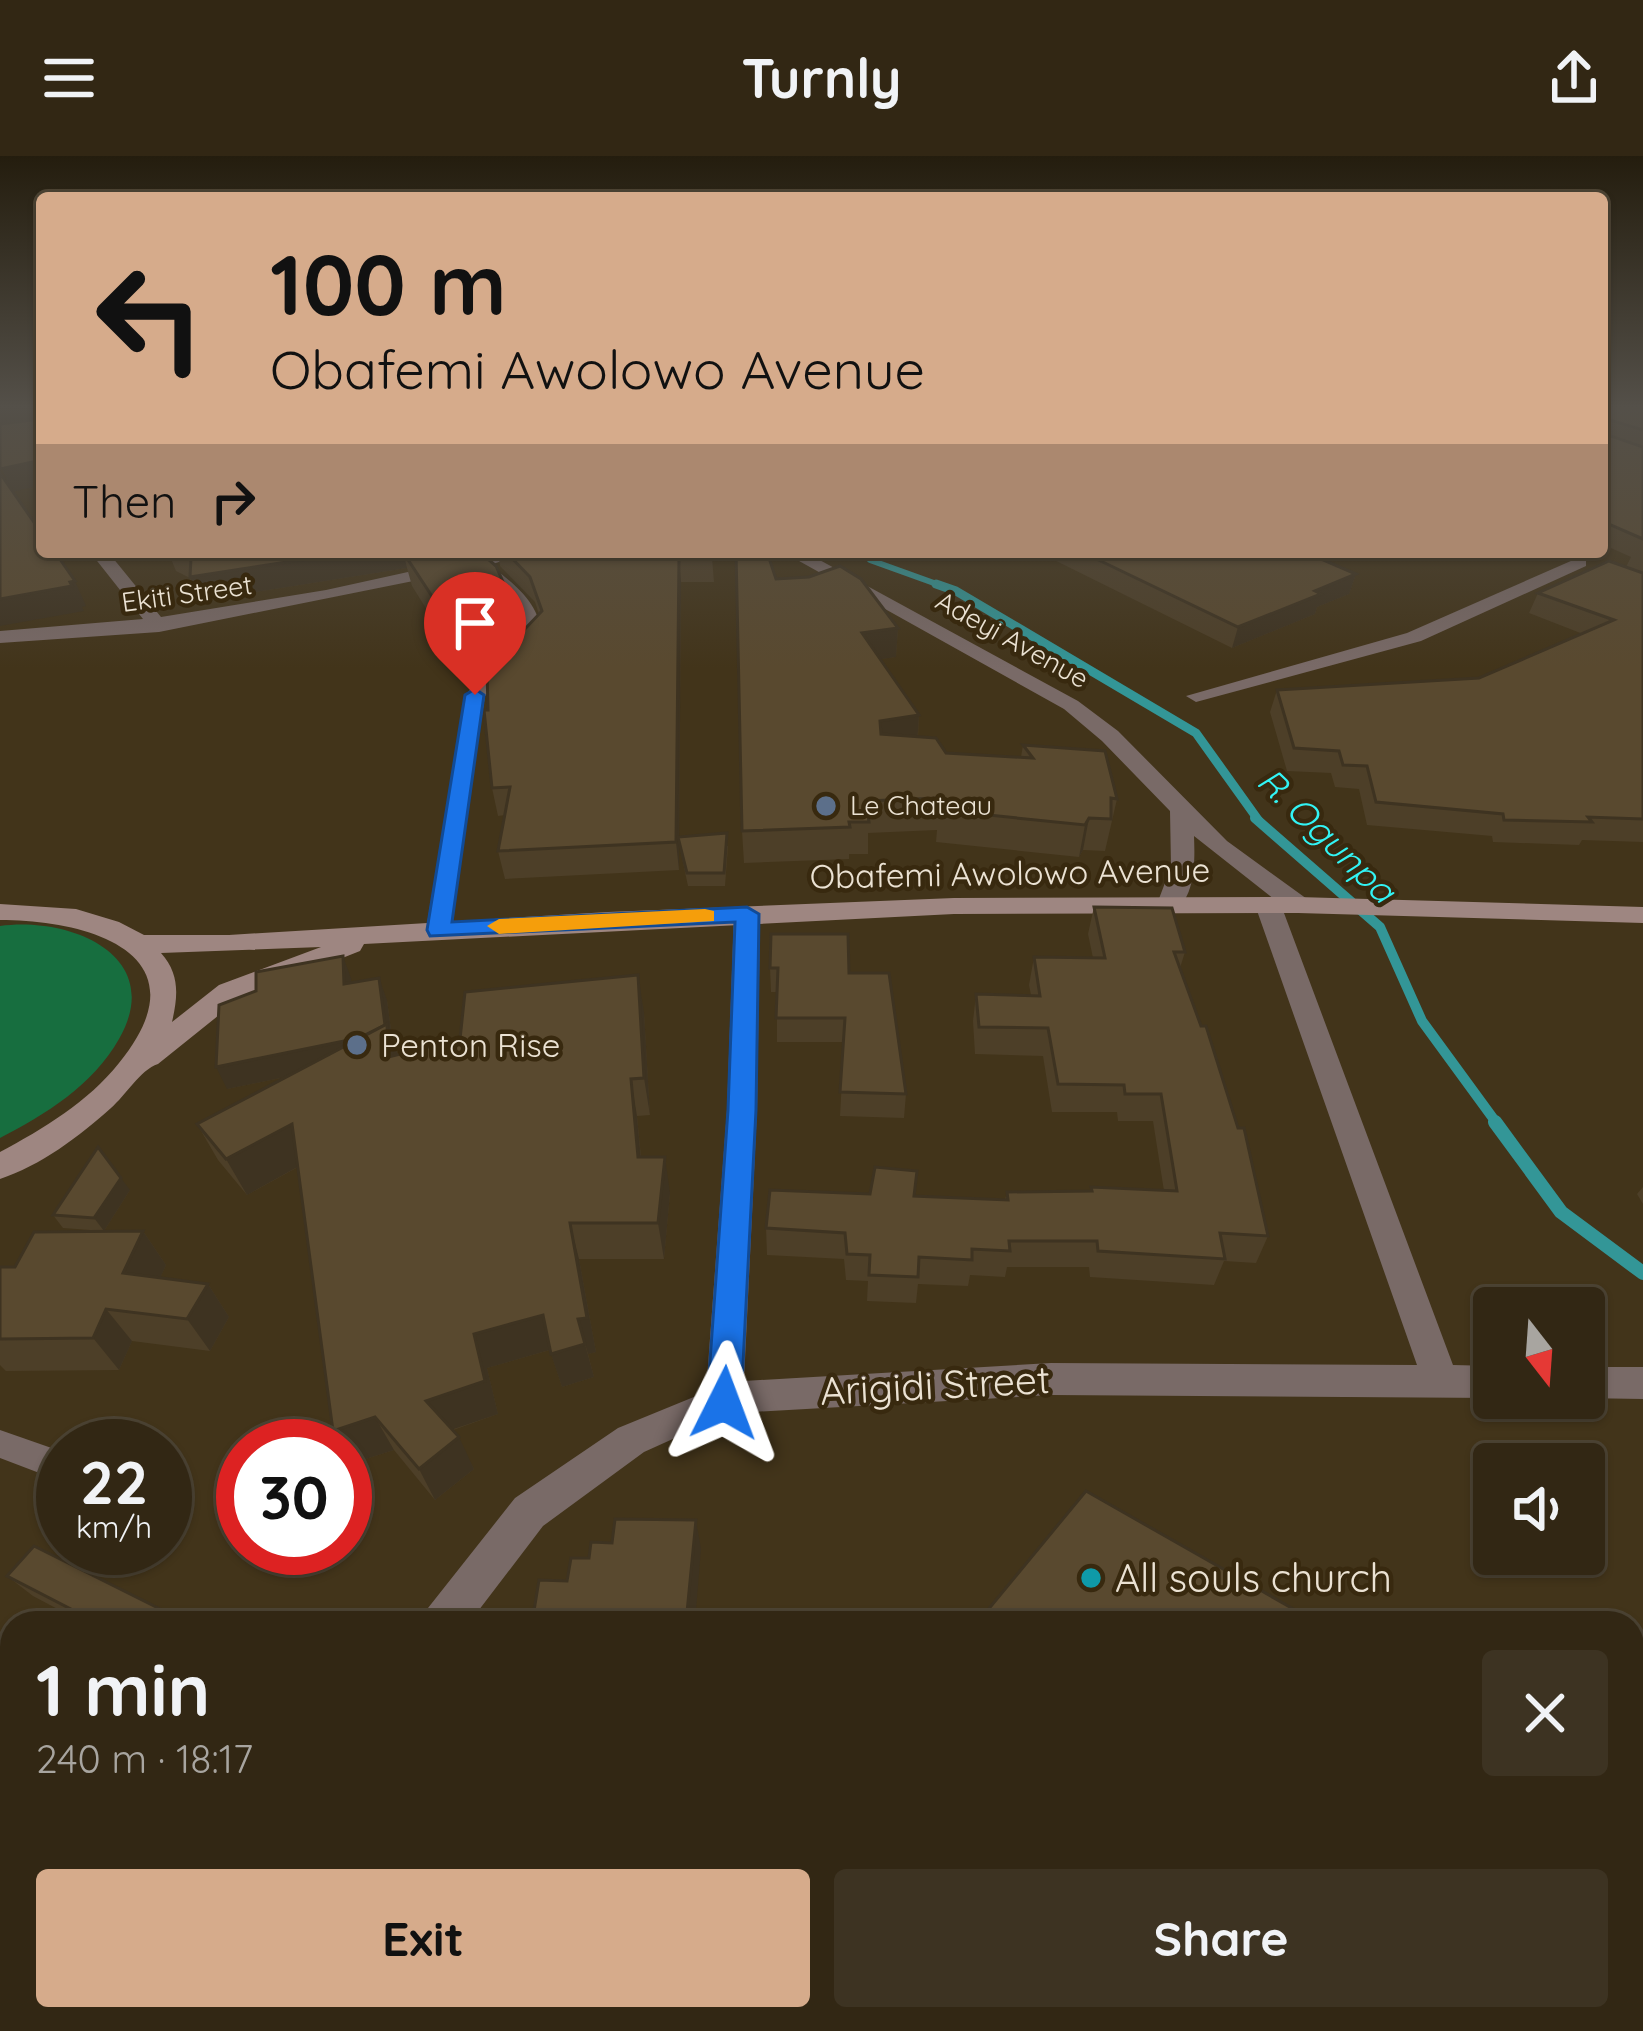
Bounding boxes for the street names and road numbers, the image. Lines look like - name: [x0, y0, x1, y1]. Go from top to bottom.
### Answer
- street label: Ekiti Street: [119, 567, 254, 619]
- street label: Adeyi Avenue: [930, 583, 1095, 695]
- street label: Obafemi Awolowo Avenue: [809, 849, 1210, 896]
- street label: Arigidi Street: [819, 1354, 1051, 1415]

